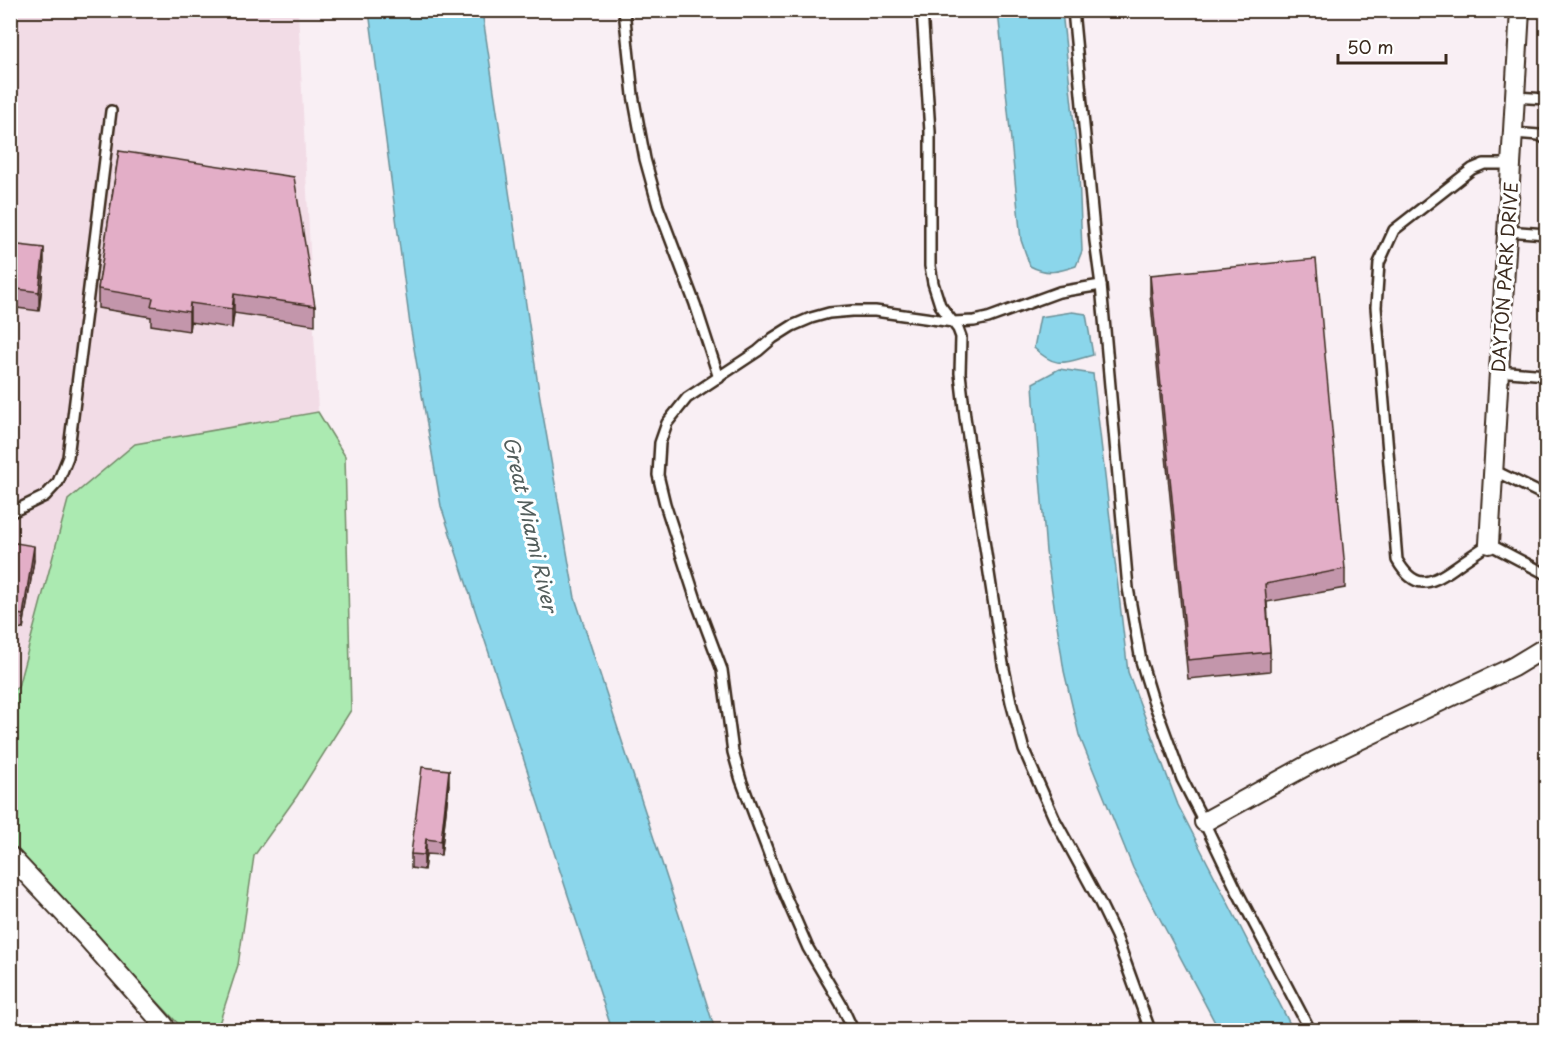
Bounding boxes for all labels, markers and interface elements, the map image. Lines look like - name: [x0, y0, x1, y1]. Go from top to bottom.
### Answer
- scale bar: [1338, 27, 1446, 65]
- text: 50 m: [1347, 33, 1394, 60]
- street label: DAYTON PARK DRIVE: [1484, 181, 1524, 373]
- water label: Great Miami River: [496, 433, 566, 618]

